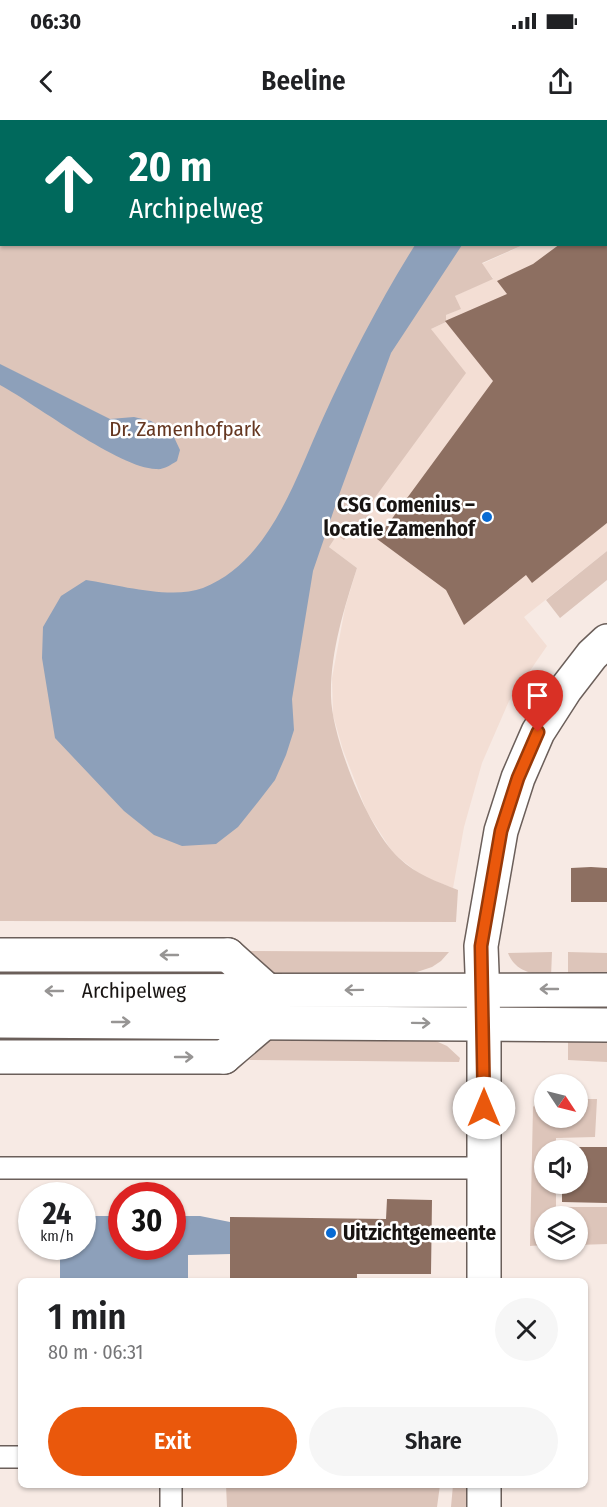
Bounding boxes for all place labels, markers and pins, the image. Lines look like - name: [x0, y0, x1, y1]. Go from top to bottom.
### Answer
- place label: CSG Comenius – locatie Zamenhof: [324, 492, 477, 542]
- marker: CSG Comenius – locatie Zamenhof: [480, 510, 494, 524]
- pin: [512, 670, 563, 732]
- place label: Uitzichtgemeente: [343, 1220, 497, 1246]
- marker: Uitzichtgemeente: [324, 1226, 338, 1240]

